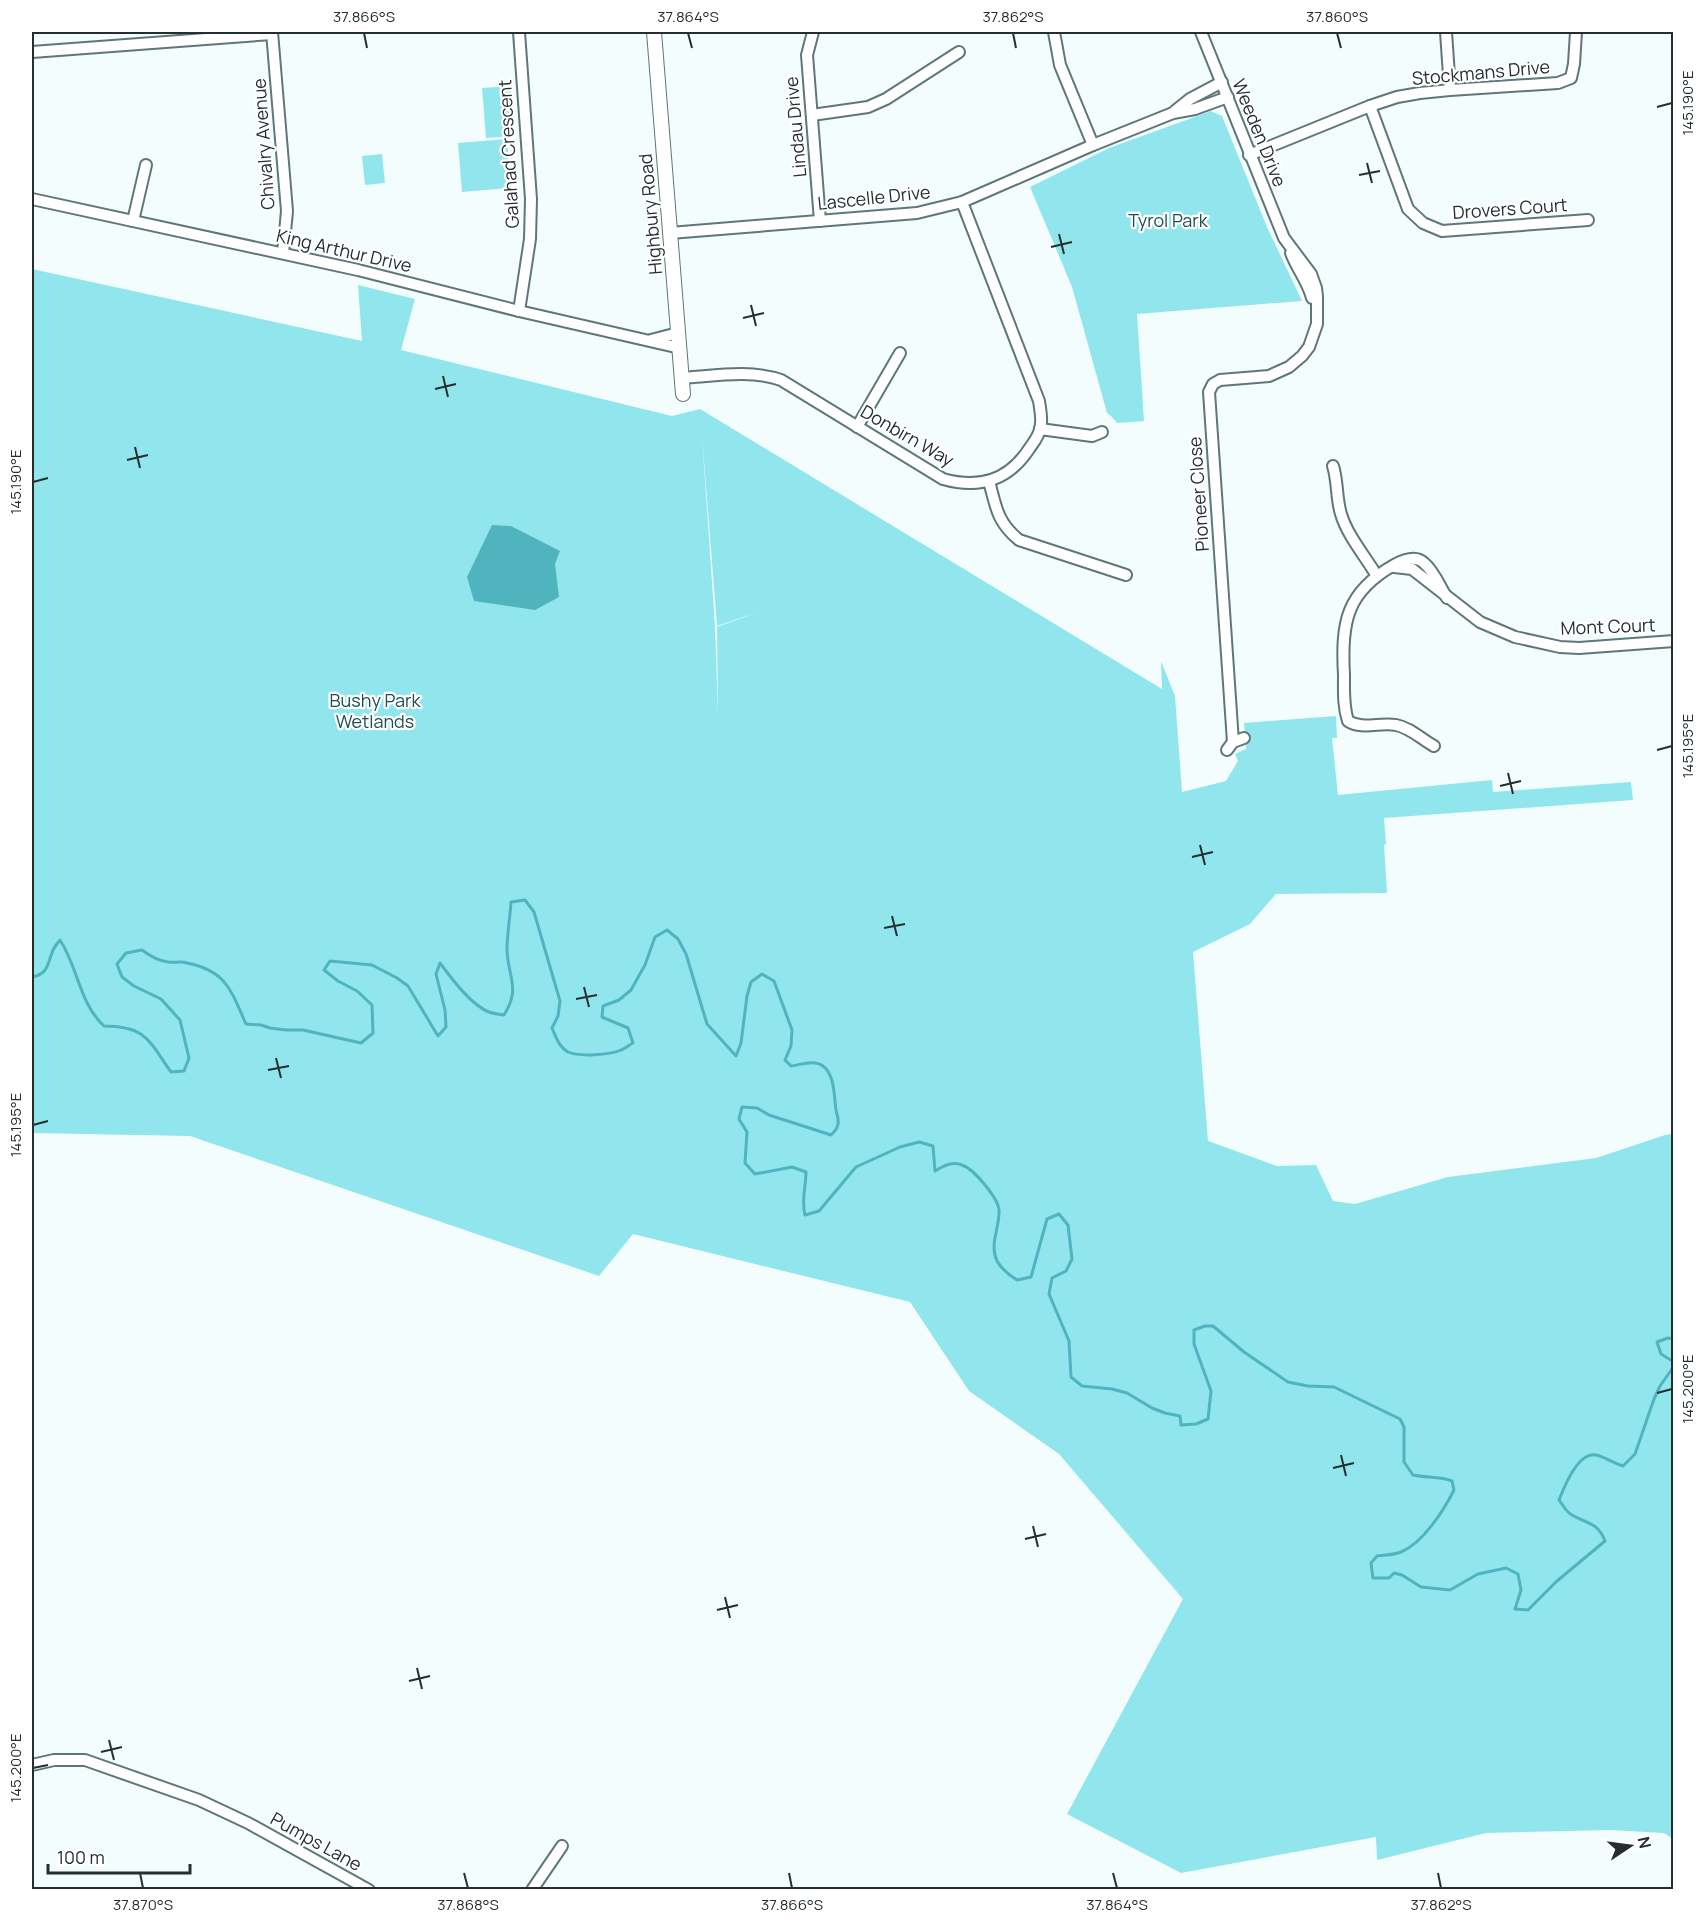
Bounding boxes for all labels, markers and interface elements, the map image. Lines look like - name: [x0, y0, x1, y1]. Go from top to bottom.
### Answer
- text: 37.866°S: [333, 6, 395, 27]
- text: 37.864°S: [657, 6, 719, 27]
- text: 37.862°S: [982, 6, 1044, 27]
- text: 37.860°S: [1306, 6, 1368, 27]
- street label: Stockmans Drive: [1411, 54, 1551, 90]
- text: 145.190°E: [1677, 71, 1698, 135]
- street label: Weeden Drive: [1227, 75, 1292, 190]
- street label: Lindau Drive: [779, 76, 811, 178]
- street label: Chivalry Avenue: [246, 78, 280, 211]
- street label: Galahad Crescent: [492, 79, 524, 229]
- street label: Highbury Road: [633, 153, 667, 276]
- street label: Lascelle Drive: [816, 179, 932, 215]
- street label: Drovers Court: [1452, 192, 1568, 224]
- park label: Tyrol Park: [1128, 208, 1209, 232]
- street label: King Arthur Drive: [274, 223, 414, 277]
- street label: Donbirn Way: [856, 399, 959, 472]
- street label: Pioneer Close: [1182, 436, 1214, 552]
- text: 145.190°E: [5, 450, 26, 514]
- street label: Mont Court: [1560, 612, 1656, 640]
- park label: Bushy Park Wetlands: [330, 688, 421, 733]
- text: 145.195°E: [1677, 714, 1698, 778]
- text: 145.195°E: [5, 1093, 26, 1157]
- text: 145.200°E: [1677, 1354, 1698, 1424]
- text: 145.200°E: [5, 1733, 26, 1803]
- street label: Pumps Lane: [267, 1806, 366, 1876]
- north arrow: [1600, 1816, 1660, 1876]
- text: N: [1633, 1835, 1657, 1851]
- scale bar: [48, 1837, 190, 1875]
- text: 100 m: [57, 1845, 105, 1869]
- text: 37.870°S: [113, 1894, 173, 1915]
- text: 37.868°S: [437, 1894, 499, 1915]
- text: 37.866°S: [761, 1894, 823, 1915]
- text: 37.864°S: [1086, 1894, 1148, 1915]
- text: 37.862°S: [1410, 1894, 1472, 1915]

